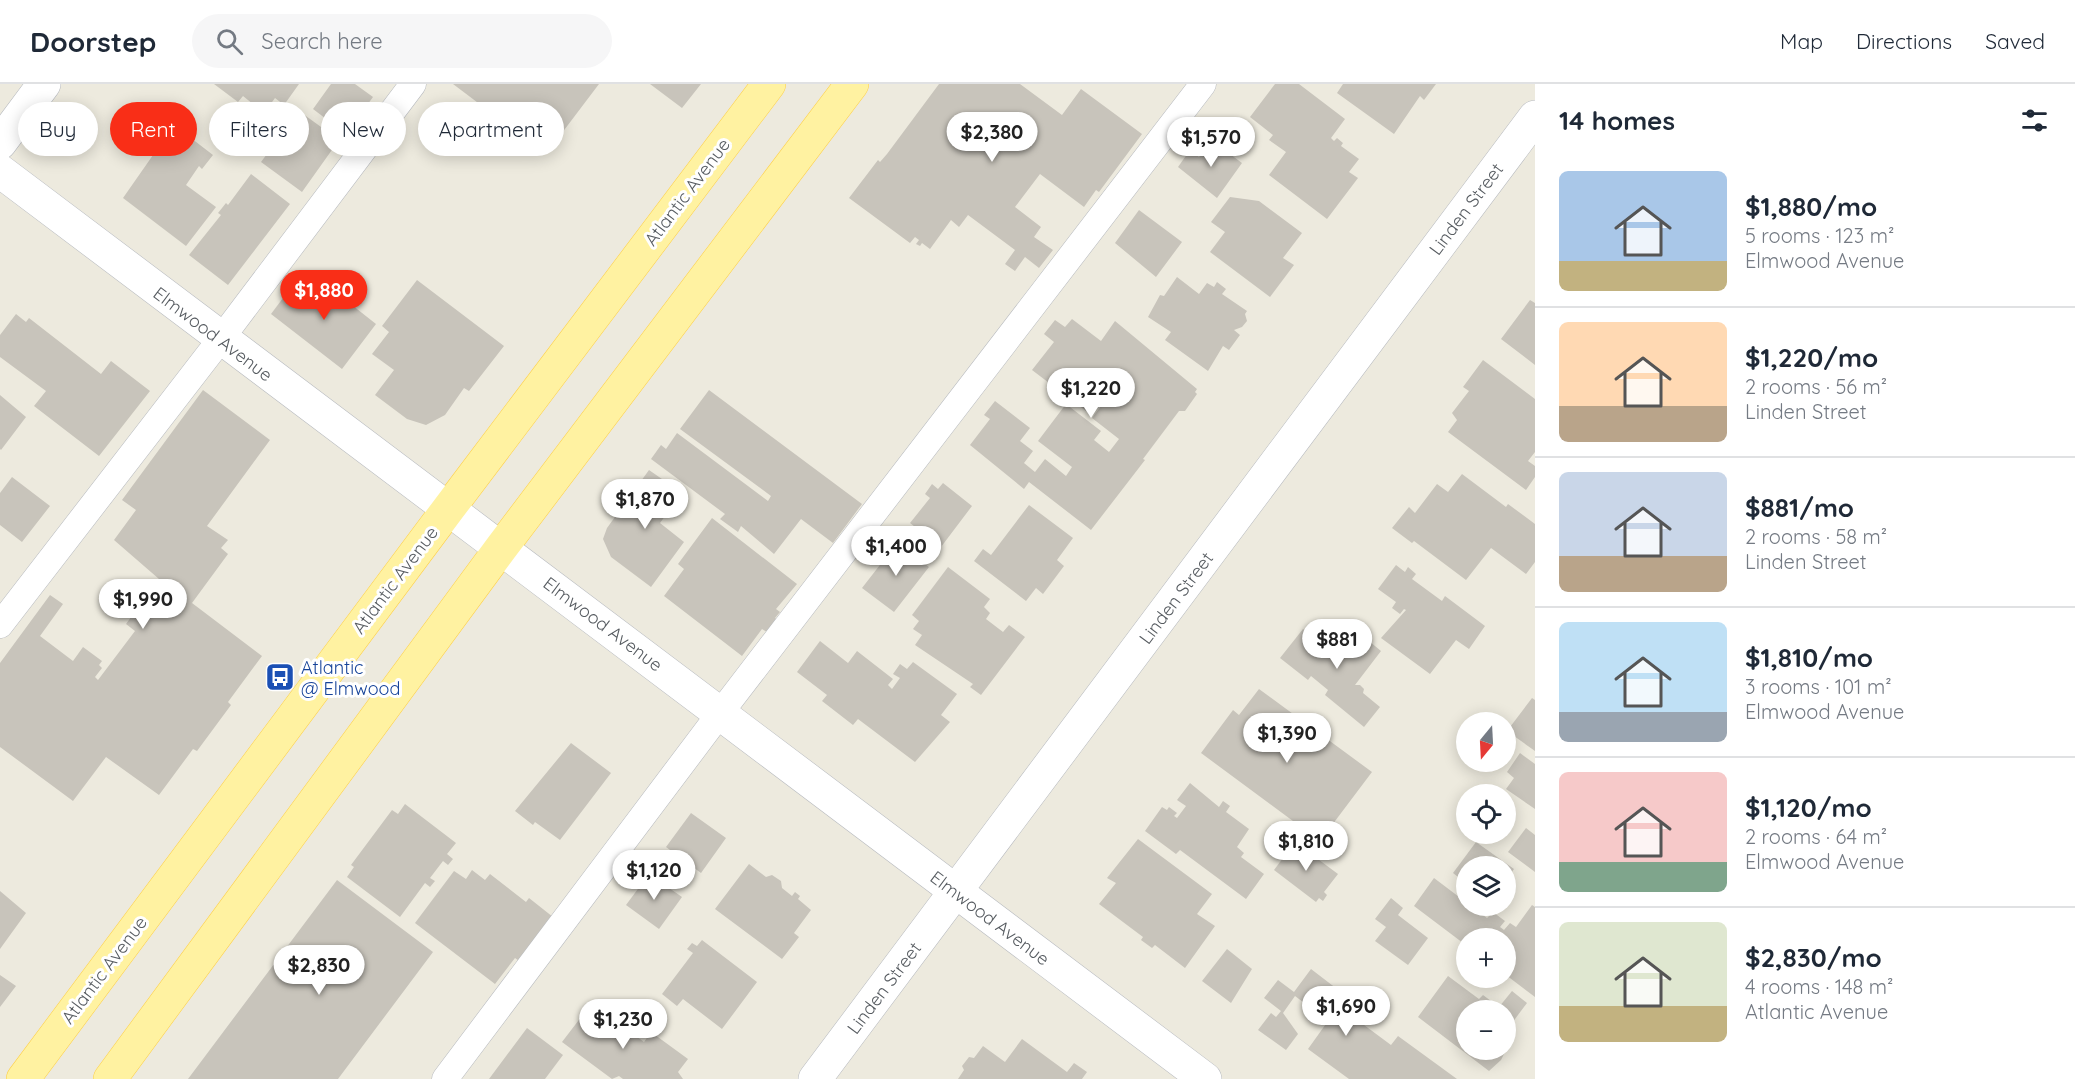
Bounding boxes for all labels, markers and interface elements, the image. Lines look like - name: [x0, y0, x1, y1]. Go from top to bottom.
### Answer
- search box: [192, 14, 612, 68]
- text: Doorstep: [30, 24, 156, 59]
- icon: search: [213, 25, 246, 58]
- text: Search here: [261, 27, 383, 55]
- text: Map: [1780, 28, 1823, 54]
- text: Directions: [1856, 28, 1952, 54]
- text: Saved: [1985, 28, 2045, 54]
- chip: Buy: [18, 102, 98, 156]
- chip: Rent: [110, 102, 197, 156]
- chip: Filters: [209, 102, 309, 156]
- chip: New: [321, 102, 406, 156]
- chip: Apartment: [418, 102, 564, 156]
- text: 14 homes: [1559, 104, 1675, 137]
- icon: filters: [2018, 104, 2051, 137]
- pin: $2,380: [943, 112, 1041, 163]
- pin: $1,570: [1162, 117, 1260, 168]
- text: $2,380: [961, 119, 1023, 144]
- text: $1,570: [1181, 124, 1241, 149]
- street label: Atlantic Avenue: [639, 134, 735, 250]
- street label: Linden Street: [1424, 158, 1508, 260]
- text: $1,880/mo: [1745, 190, 1877, 223]
- icon: home: [1607, 195, 1679, 267]
- text: 5 rooms · 123 m²: [1745, 223, 1894, 248]
- text: Elmwood Avenue: [1745, 248, 1904, 273]
- pin: $1,880: [275, 270, 373, 321]
- text: $1,880: [294, 277, 354, 302]
- street label: Elmwood Avenue: [149, 282, 277, 386]
- text: $1,220/mo: [1745, 341, 1878, 374]
- icon: home: [1607, 346, 1679, 418]
- pin: $1,220: [1042, 368, 1140, 419]
- text: 2 rooms · 56 m²: [1745, 374, 1887, 399]
- text: $1,220: [1061, 375, 1121, 400]
- text: Linden Street: [1745, 399, 1867, 424]
- pin: $1,870: [596, 479, 694, 530]
- text: $1,870: [615, 486, 675, 511]
- text: $881/mo: [1745, 491, 1854, 524]
- icon: home: [1607, 496, 1679, 568]
- street label: Atlantic Avenue: [347, 522, 443, 638]
- text: 2 rooms · 58 m²: [1745, 524, 1887, 549]
- pin: $1,400: [847, 526, 945, 577]
- text: $1,400: [865, 533, 927, 558]
- street label: Linden Street: [1134, 547, 1218, 649]
- text: Linden Street: [1745, 549, 1867, 574]
- street label: Elmwood Avenue: [539, 572, 667, 676]
- pin: $1,990: [94, 579, 192, 630]
- text: $1,990: [113, 586, 173, 611]
- pin: $881: [1301, 619, 1373, 670]
- text: $881: [1316, 626, 1358, 651]
- text: $1,810/mo: [1745, 641, 1873, 674]
- icon: home: [1607, 646, 1679, 718]
- place label: Atlantic @ Elmwood: [301, 656, 400, 700]
- bus stop icon: Atlantic @ Elmwood: [264, 661, 296, 693]
- text: 3 rooms · 101 m²: [1745, 674, 1892, 699]
- text: Elmwood Avenue: [1745, 699, 1904, 724]
- north arrow: [1456, 712, 1516, 772]
- map controls: [1456, 712, 1516, 1060]
- pin: $1,390: [1238, 713, 1336, 764]
- text: $1,390: [1257, 720, 1317, 745]
- button: locate: [1456, 784, 1516, 844]
- text: $1,120/mo: [1745, 791, 1872, 824]
- icon: home: [1607, 796, 1679, 868]
- pin: $1,810: [1257, 821, 1355, 872]
- text: 2 rooms · 64 m²: [1745, 824, 1887, 849]
- text: $1,810: [1278, 828, 1334, 853]
- text: Elmwood Avenue: [1745, 849, 1904, 874]
- pin: $1,120: [605, 850, 703, 901]
- button: layers: [1456, 856, 1516, 916]
- text: $1,120: [626, 857, 682, 882]
- street label: Elmwood Avenue: [926, 866, 1054, 970]
- street label: Atlantic Avenue: [56, 912, 152, 1028]
- button: +: [1456, 928, 1516, 988]
- street label: Linden Street: [842, 937, 926, 1039]
- text: $2,830/mo: [1745, 941, 1882, 974]
- pin: $2,830: [270, 945, 368, 996]
- icon: home: [1607, 946, 1679, 1018]
- text: $2,830: [288, 952, 350, 977]
- text: 4 rooms · 148 m²: [1745, 974, 1893, 999]
- pin: $1,690: [1297, 986, 1395, 1037]
- text: $1,690: [1316, 993, 1376, 1018]
- pin: $1,230: [574, 999, 672, 1050]
- text: Atlantic Avenue: [1745, 999, 1888, 1024]
- button: −: [1456, 1000, 1516, 1060]
- text: $1,230: [593, 1006, 653, 1031]

